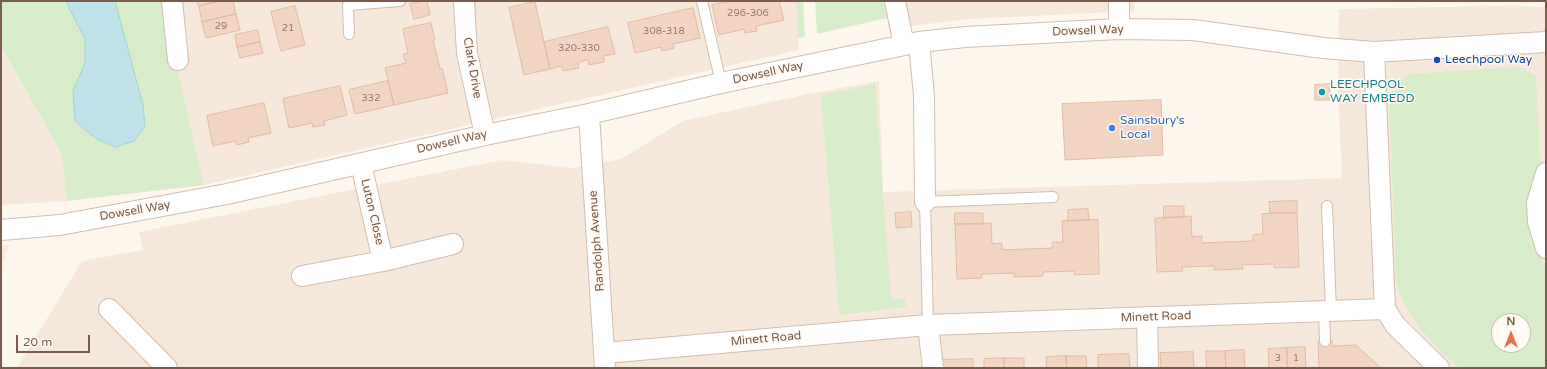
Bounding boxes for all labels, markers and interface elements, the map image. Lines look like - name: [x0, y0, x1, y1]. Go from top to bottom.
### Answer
- house number: 296-306: [727, 7, 769, 19]
- house number: 29: [215, 20, 227, 32]
- house number: 21: [282, 22, 294, 34]
- street label: Dowsell Way: [1052, 23, 1124, 39]
- house number: 308-318: [643, 25, 685, 37]
- street label: Clark Drive: [460, 36, 484, 100]
- house number: 320-330: [558, 42, 600, 54]
- place label: Leechpool Way: [1445, 53, 1532, 67]
- marker: Leechpool Way: [1432, 55, 1442, 65]
- street label: Dowsell Way: [731, 58, 805, 88]
- place label: LEECHPOOL WAY EMBEDD: [1330, 78, 1414, 106]
- marker: LEECHPOOL WAY EMBEDD: [1317, 87, 1327, 97]
- house number: 332: [362, 92, 380, 104]
- place label: Sainsbury's Local: [1120, 114, 1185, 142]
- marker: Sainsbury's Local: [1107, 123, 1117, 133]
- street label: Dowsell Way: [415, 127, 489, 157]
- street label: Luton Close: [357, 177, 387, 247]
- street label: Randolph Avenue: [586, 190, 608, 292]
- street label: Dowsell Way: [98, 198, 172, 224]
- street label: Minett Road: [1120, 309, 1192, 325]
- north arrow: [1491, 313, 1531, 353]
- text: N: [1507, 315, 1515, 328]
- scale bar: [18, 327, 92, 353]
- street label: Minett Road: [730, 329, 802, 349]
- text: 20 m: [23, 335, 52, 349]
- house number: 3: [1275, 352, 1281, 364]
- house number: 1: [1293, 352, 1299, 364]

